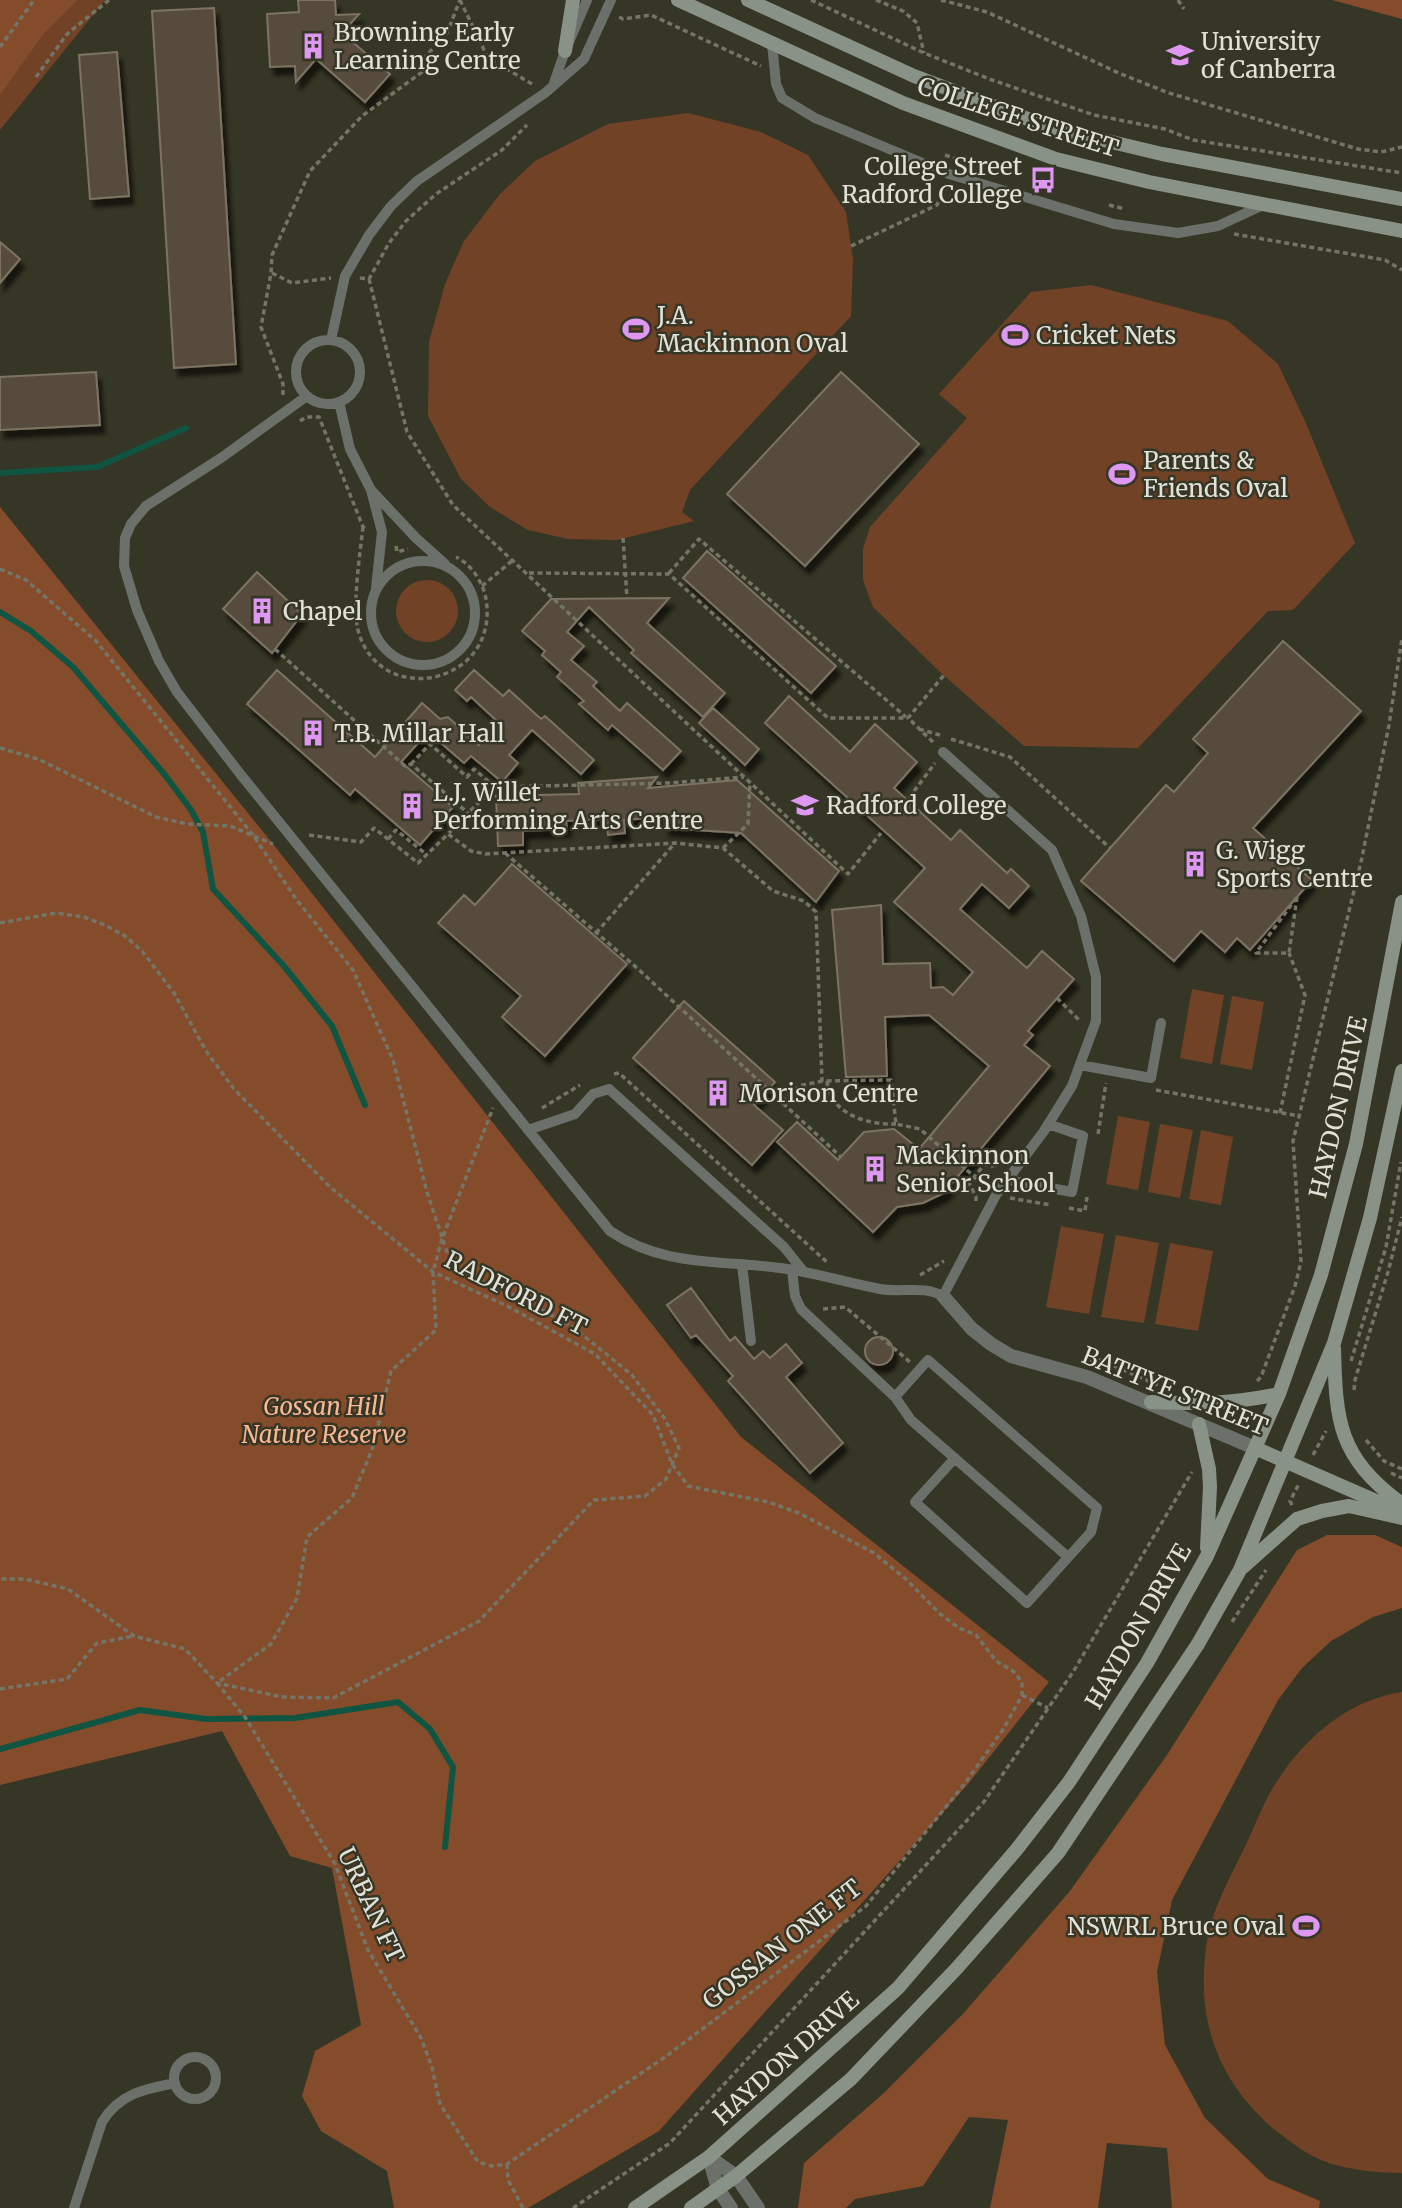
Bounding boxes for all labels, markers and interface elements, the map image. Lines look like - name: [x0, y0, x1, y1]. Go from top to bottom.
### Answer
- place label: Browning Early Learning Centre: [334, 17, 521, 76]
- place label: University of Canberra: [1201, 26, 1336, 85]
- building icon: Browning Early Learning Centre: [298, 31, 328, 61]
- school or university icon: University of Canberra: [1165, 40, 1195, 70]
- street label: COLLEGE STREET: [914, 70, 1123, 164]
- place label: College Street Radford College: [841, 151, 1023, 210]
- bus stop icon: College Street Radford College: [1028, 165, 1058, 195]
- place label: J.A. Mackinnon Oval: [656, 300, 848, 359]
- sports icon: J.A. Mackinnon Oval: [621, 314, 651, 344]
- sports icon: Cricket Nets: [1000, 320, 1030, 350]
- place label: Cricket Nets: [1036, 320, 1176, 351]
- place label: Parents & Friends Oval: [1143, 445, 1288, 504]
- sports icon: Parents & Friends Oval: [1107, 459, 1137, 489]
- building icon: Chapel: [247, 596, 277, 626]
- place label: Chapel: [283, 596, 362, 627]
- building icon: T.B. Millar Hall: [298, 718, 328, 748]
- place label: T.B. Millar Hall: [334, 718, 505, 749]
- place label: L.J. Willet Performing Arts Centre: [433, 777, 703, 836]
- school or university icon: Radford College: [790, 790, 820, 820]
- place label: Radford College: [826, 790, 1007, 821]
- building icon: L.J. Willet Performing Arts Centre: [397, 791, 427, 821]
- place label: G. Wigg Sports Centre: [1216, 835, 1373, 894]
- building icon: G. Wigg Sports Centre: [1180, 849, 1210, 879]
- street label: HAYDON DRIVE: [1302, 1012, 1374, 1201]
- building icon: Morison Centre: [703, 1078, 733, 1108]
- place label: Morison Centre: [739, 1078, 918, 1109]
- place label: Mackinnon Senior School: [896, 1140, 1055, 1199]
- building icon: Mackinnon Senior School: [860, 1154, 890, 1184]
- street label: RADFORD FT: [440, 1244, 593, 1342]
- street label: BATTYE STREET: [1077, 1340, 1273, 1443]
- park label: Gossan Hill Nature Reserve: [242, 1391, 406, 1450]
- street label: HAYDON DRIVE: [1078, 1537, 1198, 1714]
- street label: URBAN FT: [331, 1842, 411, 1968]
- street label: GOSSAN ONE FT: [696, 1872, 868, 2016]
- place label: NSWRL Bruce Oval: [1067, 1911, 1285, 1942]
- sports icon: NSWRL Bruce Oval: [1291, 1911, 1321, 1941]
- street label: HAYDON DRIVE: [707, 1984, 866, 2132]

